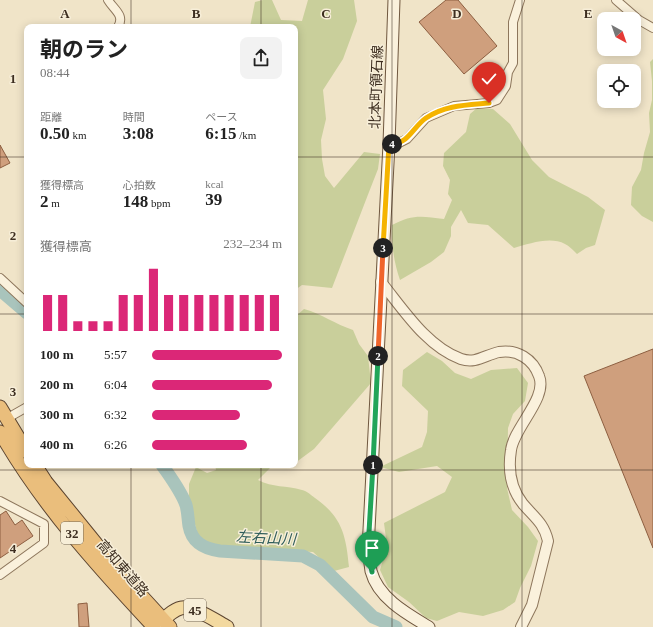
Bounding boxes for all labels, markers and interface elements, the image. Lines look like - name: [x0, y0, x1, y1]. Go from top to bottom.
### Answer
- text: A: [60, 6, 70, 21]
- text: B: [192, 6, 201, 21]
- text: C: [321, 6, 331, 21]
- text: D: [452, 6, 462, 21]
- text: E: [584, 6, 592, 21]
- north arrow: [597, 12, 641, 56]
- map controls: [597, 12, 641, 108]
- text: 朝のラン: [40, 37, 128, 62]
- button: share: [240, 37, 282, 79]
- street label: 北本町領石線: [367, 45, 385, 129]
- pin: [472, 62, 506, 103]
- button: locate: [597, 64, 641, 108]
- text: 08:44: [40, 65, 70, 80]
- icon: check: [478, 68, 500, 90]
- text: 1: [10, 71, 16, 86]
- text: 距離: [40, 111, 62, 123]
- text: 時間: [123, 111, 145, 123]
- text: ペース: [205, 111, 238, 123]
- text: 0.50: [40, 124, 70, 143]
- text: 3:08: [123, 124, 154, 143]
- text: 6:15: [205, 124, 237, 143]
- text: km: [70, 129, 87, 141]
- text: /km: [237, 129, 256, 141]
- pin: 4: [382, 134, 402, 154]
- text: 4: [389, 138, 395, 150]
- text: kcal: [205, 178, 224, 190]
- text: 獲得標高: [40, 179, 84, 191]
- text: 心拍数: [123, 179, 156, 191]
- text: 39: [205, 190, 222, 209]
- text: 2: [40, 192, 49, 211]
- text: 148: [123, 192, 148, 211]
- text: m: [49, 197, 60, 209]
- text: bpm: [148, 197, 170, 209]
- text: 2: [10, 228, 16, 243]
- text: 232–234 m: [223, 236, 282, 251]
- pin: 3: [373, 238, 393, 258]
- text: 獲得標高: [40, 239, 92, 254]
- text: 3: [380, 242, 386, 254]
- pin: 2: [368, 346, 388, 366]
- text: 100 m: [40, 347, 74, 362]
- text: 5:57: [104, 347, 127, 362]
- text: 2: [375, 350, 381, 362]
- text: 200 m: [40, 377, 74, 392]
- text: 6:04: [104, 377, 127, 392]
- text: 3: [10, 384, 17, 399]
- text: 300 m: [40, 407, 74, 422]
- text: 6:32: [104, 407, 127, 422]
- text: 400 m: [40, 437, 74, 452]
- text: 6:26: [104, 437, 127, 452]
- pin: 1: [363, 455, 383, 475]
- text: 1: [370, 459, 376, 471]
- road number: 32: [61, 522, 83, 544]
- water label: 左右山川: [236, 528, 298, 548]
- pin: [355, 531, 389, 572]
- street label: 高知東道路: [94, 537, 151, 600]
- icon: arrive: [361, 537, 383, 559]
- text: 4: [10, 541, 17, 556]
- road number: 45: [184, 599, 206, 621]

